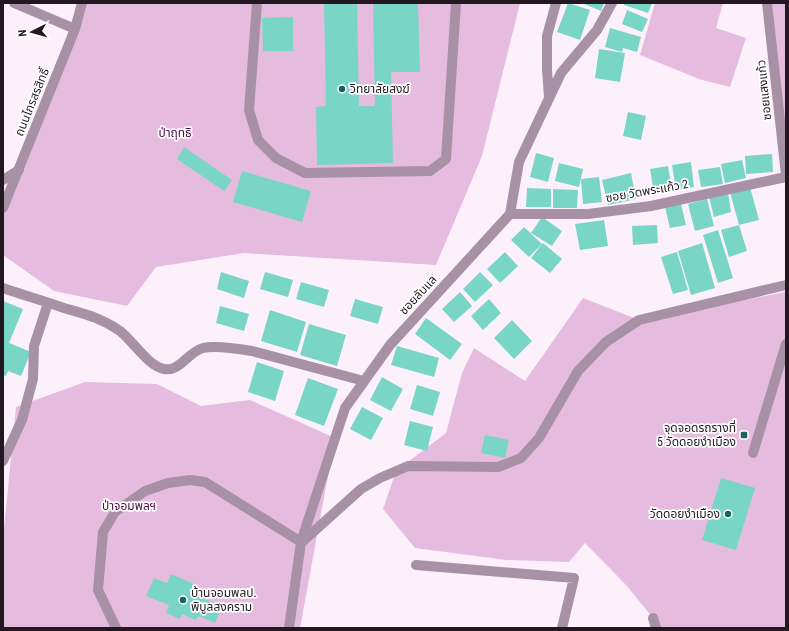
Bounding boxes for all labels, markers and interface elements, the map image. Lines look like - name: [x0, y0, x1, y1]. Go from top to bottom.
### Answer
- north arrow: [12, 12, 52, 52]
- text: N: [16, 29, 29, 37]
- street label: ซอยแสงแก้ว: [754, 59, 774, 121]
- street label: ถนนไกรสรสิทธิ์: [12, 66, 52, 138]
- place label: วิทยาลัยสงฆ์: [349, 82, 410, 96]
- marker: วิทยาลัยสงฆ์: [337, 84, 347, 94]
- park label: ป่าฤทธิ: [158, 126, 192, 140]
- street label: ซอย วัดพระแก้ว 2: [605, 177, 689, 205]
- street label: ซอยลับแล: [396, 273, 440, 317]
- place label: จุดจอดรถรางที่ 5 วัดดอยงำเมือง: [657, 419, 736, 449]
- marker: จุดจอดรถรางที่ 5 วัดดอยงำเมือง: [739, 430, 749, 440]
- park label: ป่าจอมพลฯ: [102, 499, 156, 513]
- place label: วัดดอยงำเมือง: [650, 507, 720, 521]
- marker: วัดดอยงำเมือง: [723, 509, 733, 519]
- place label: บ้านจอมพลป. พิบูลสงคราม: [191, 586, 257, 614]
- marker: บ้านจอมพลป. พิบูลสงคราม: [178, 595, 188, 605]

